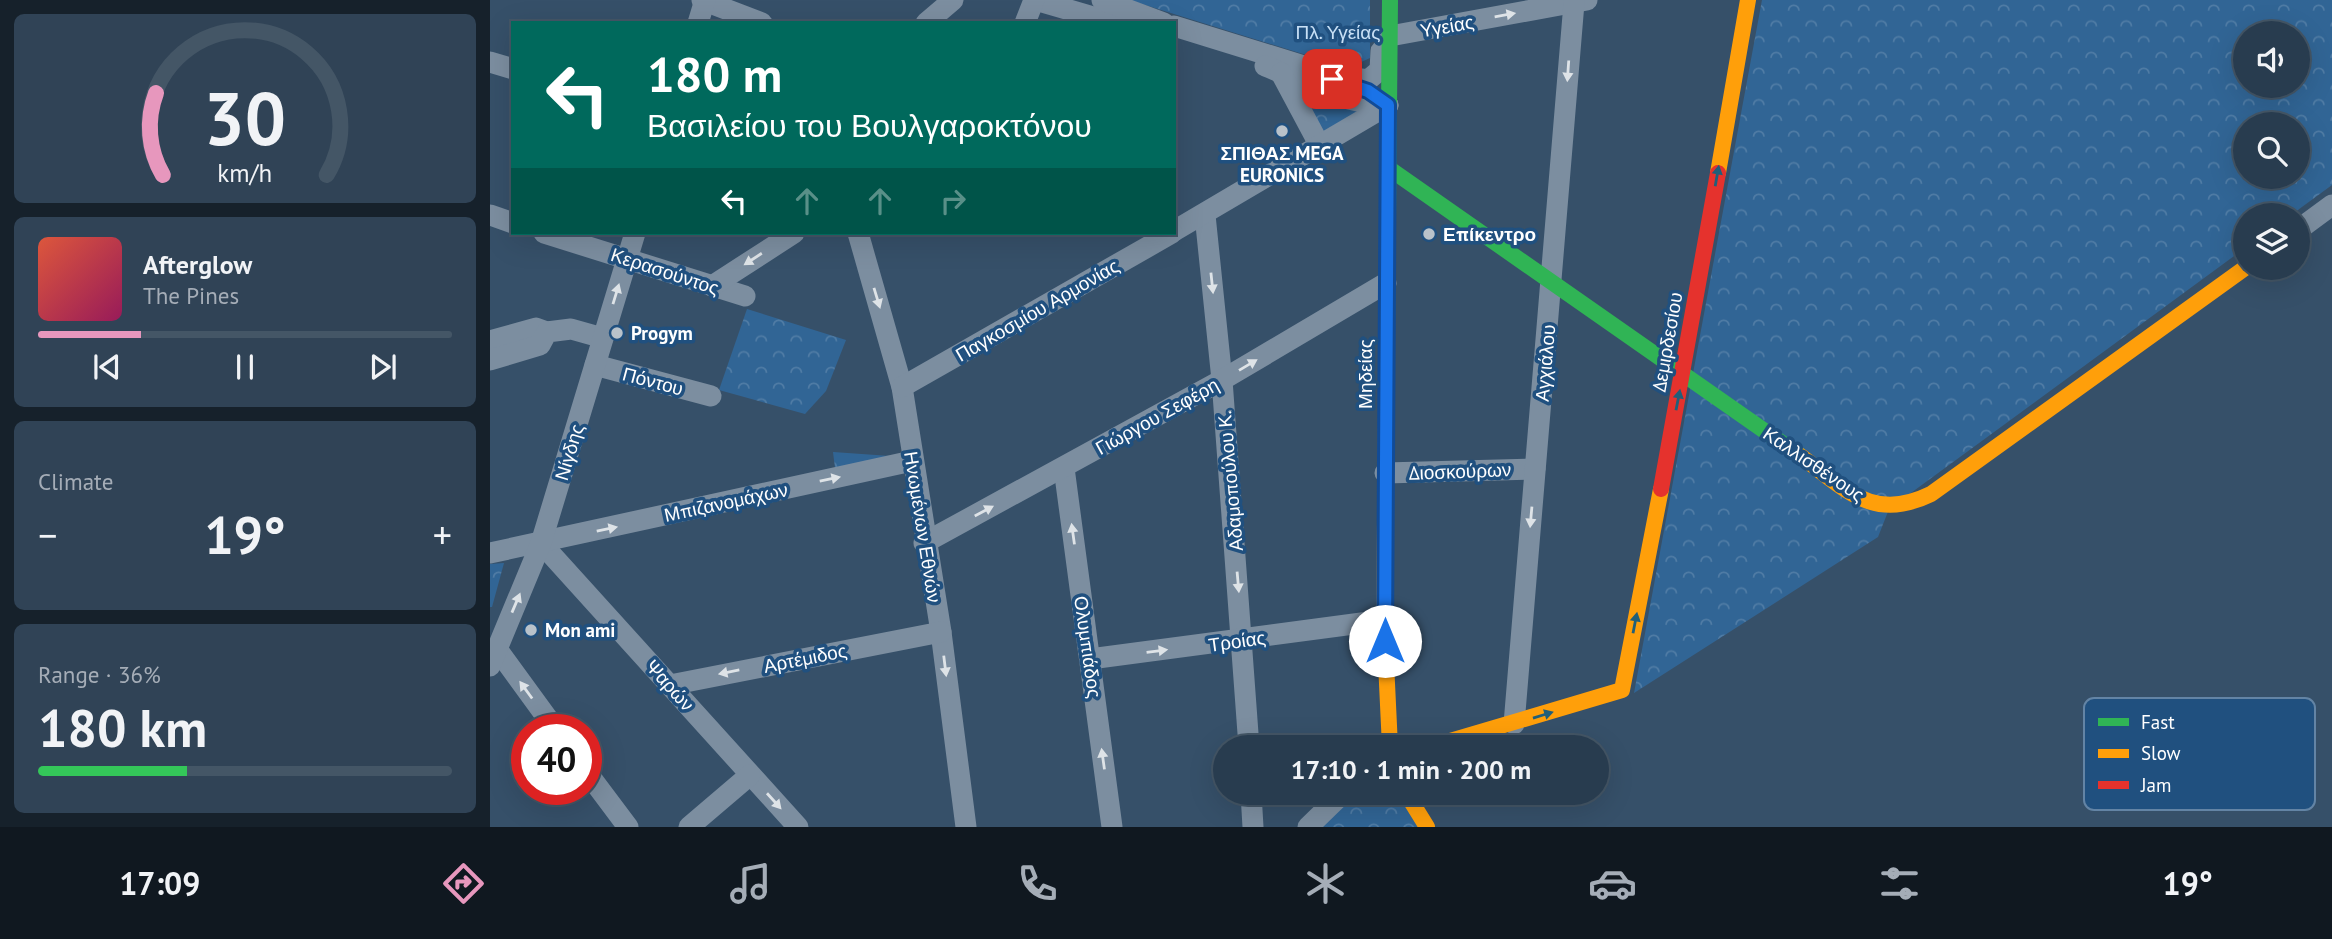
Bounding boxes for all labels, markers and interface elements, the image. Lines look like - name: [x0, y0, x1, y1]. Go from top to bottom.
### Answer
- street label: Υγείας: [1418, 9, 1476, 43]
- one-way arrow: [1494, 9, 1516, 20]
- park label: Πλ. Υγείας: [1296, 20, 1380, 44]
- map controls: [2233, 21, 2310, 280]
- button: sound: [2233, 21, 2310, 98]
- text: 180 m: [647, 42, 782, 106]
- icon: left: [532, 49, 623, 140]
- pin: [1302, 49, 1362, 109]
- icon: arrive: [1313, 60, 1351, 98]
- one-way arrow: [1562, 60, 1573, 82]
- text: 30: [204, 71, 286, 165]
- text: Βασιλείου του Βουλγαροκτόνου: [647, 104, 1092, 146]
- button: search: [2233, 112, 2310, 189]
- marker: ΣΠΙΘΑΣ MEGA EURONICS: [1274, 123, 1290, 139]
- place label: ΣΠΙΘΑΣ MEGA EURONICS: [1221, 141, 1344, 187]
- text: km/h: [218, 156, 272, 188]
- one-way arrow: [1712, 165, 1723, 187]
- icon: left: [715, 182, 753, 220]
- icon: ahead: [788, 182, 826, 220]
- icon: ahead: [861, 182, 899, 220]
- icon: right: [934, 182, 972, 220]
- button: layers: [2233, 203, 2310, 280]
- place label: Επίκεντρο: [1443, 222, 1536, 246]
- marker: Επίκεντρο: [1421, 226, 1437, 242]
- street label: Κερασούντος: [608, 242, 722, 300]
- text: Afterglow: [143, 248, 252, 281]
- one-way arrow: [743, 253, 763, 266]
- street label: Παγκοσμίου Αρμονίας: [951, 253, 1123, 367]
- one-way arrow: [1207, 272, 1218, 294]
- text: The Pines: [143, 281, 239, 310]
- one-way arrow: [612, 283, 622, 304]
- one-way arrow: [873, 288, 883, 309]
- street label: Δεμιρδεσίου: [1646, 290, 1688, 394]
- place label: Progym: [631, 321, 693, 345]
- street label: Αγχιάλου: [1530, 324, 1560, 402]
- marker: Progym: [609, 325, 625, 341]
- street label: Μηδείας: [1353, 339, 1377, 409]
- icon: previous: [88, 348, 126, 386]
- icon: pause: [226, 348, 264, 386]
- icon: next: [364, 348, 402, 386]
- one-way arrow: [1238, 358, 1257, 371]
- street label: Πόντου: [620, 361, 686, 401]
- street label: Γιώργου Σεφέρη: [1091, 372, 1223, 460]
- one-way arrow: [1673, 389, 1684, 411]
- street label: Αδαμοπούλου Κ.: [1212, 410, 1248, 552]
- street label: Νίγδης: [549, 421, 589, 483]
- street label: Καλλισθένους: [1759, 421, 1869, 507]
- street label: Ηνωμένων Εθνών: [899, 450, 947, 604]
- street label: Διοσκούρων: [1408, 457, 1512, 485]
- text: Climate: [38, 467, 113, 496]
- one-way arrow: [819, 474, 841, 485]
- street label: Μπιζανομάχων: [662, 477, 790, 527]
- text: 19°: [204, 501, 286, 568]
- one-way arrow: [975, 505, 994, 517]
- one-way arrow: [1525, 506, 1536, 528]
- text: −: [38, 510, 57, 559]
- text: +: [433, 510, 452, 559]
- one-way arrow: [597, 523, 619, 534]
- one-way arrow: [1067, 523, 1078, 545]
- one-way arrow: [1233, 572, 1244, 594]
- one-way arrow: [511, 593, 522, 614]
- street label: Ολυμπιάδος: [1069, 594, 1107, 700]
- position arrow: [1348, 604, 1422, 678]
- one-way arrow: [1630, 612, 1641, 634]
- place label: Mon ami: [545, 618, 615, 642]
- marker: Mon ami: [523, 622, 539, 638]
- street label: Τροίας: [1207, 625, 1267, 657]
- street label: Αρτέμιδος: [761, 638, 849, 678]
- one-way arrow: [1147, 645, 1169, 656]
- street label: Ψαρών: [641, 654, 699, 716]
- one-way arrow: [940, 655, 951, 677]
- text: Range · 36%: [38, 660, 161, 689]
- one-way arrow: [718, 667, 740, 678]
- one-way arrow: [519, 681, 534, 699]
- text: 180 km: [38, 694, 207, 761]
- legend: [2084, 698, 2315, 810]
- one-way arrow: [1533, 709, 1554, 719]
- text: Fast: [2141, 710, 2175, 734]
- speed limit sign: 40: [511, 714, 602, 805]
- text: Slow: [2141, 741, 2181, 765]
- one-way arrow: [1097, 748, 1108, 770]
- text: 17:10 · 1 min · 200 m: [1291, 753, 1531, 786]
- text: Jam: [2140, 773, 2171, 797]
- one-way arrow: [766, 792, 782, 809]
- icon: directions: [439, 859, 488, 908]
- icon: music: [726, 859, 775, 908]
- icon: phone: [1013, 859, 1062, 908]
- icon: climate: [1301, 859, 1350, 908]
- icon: car: [1588, 859, 1637, 908]
- icon: filters: [1875, 859, 1924, 908]
- text: 17:09: [119, 862, 200, 904]
- text: 19°: [2163, 862, 2213, 904]

